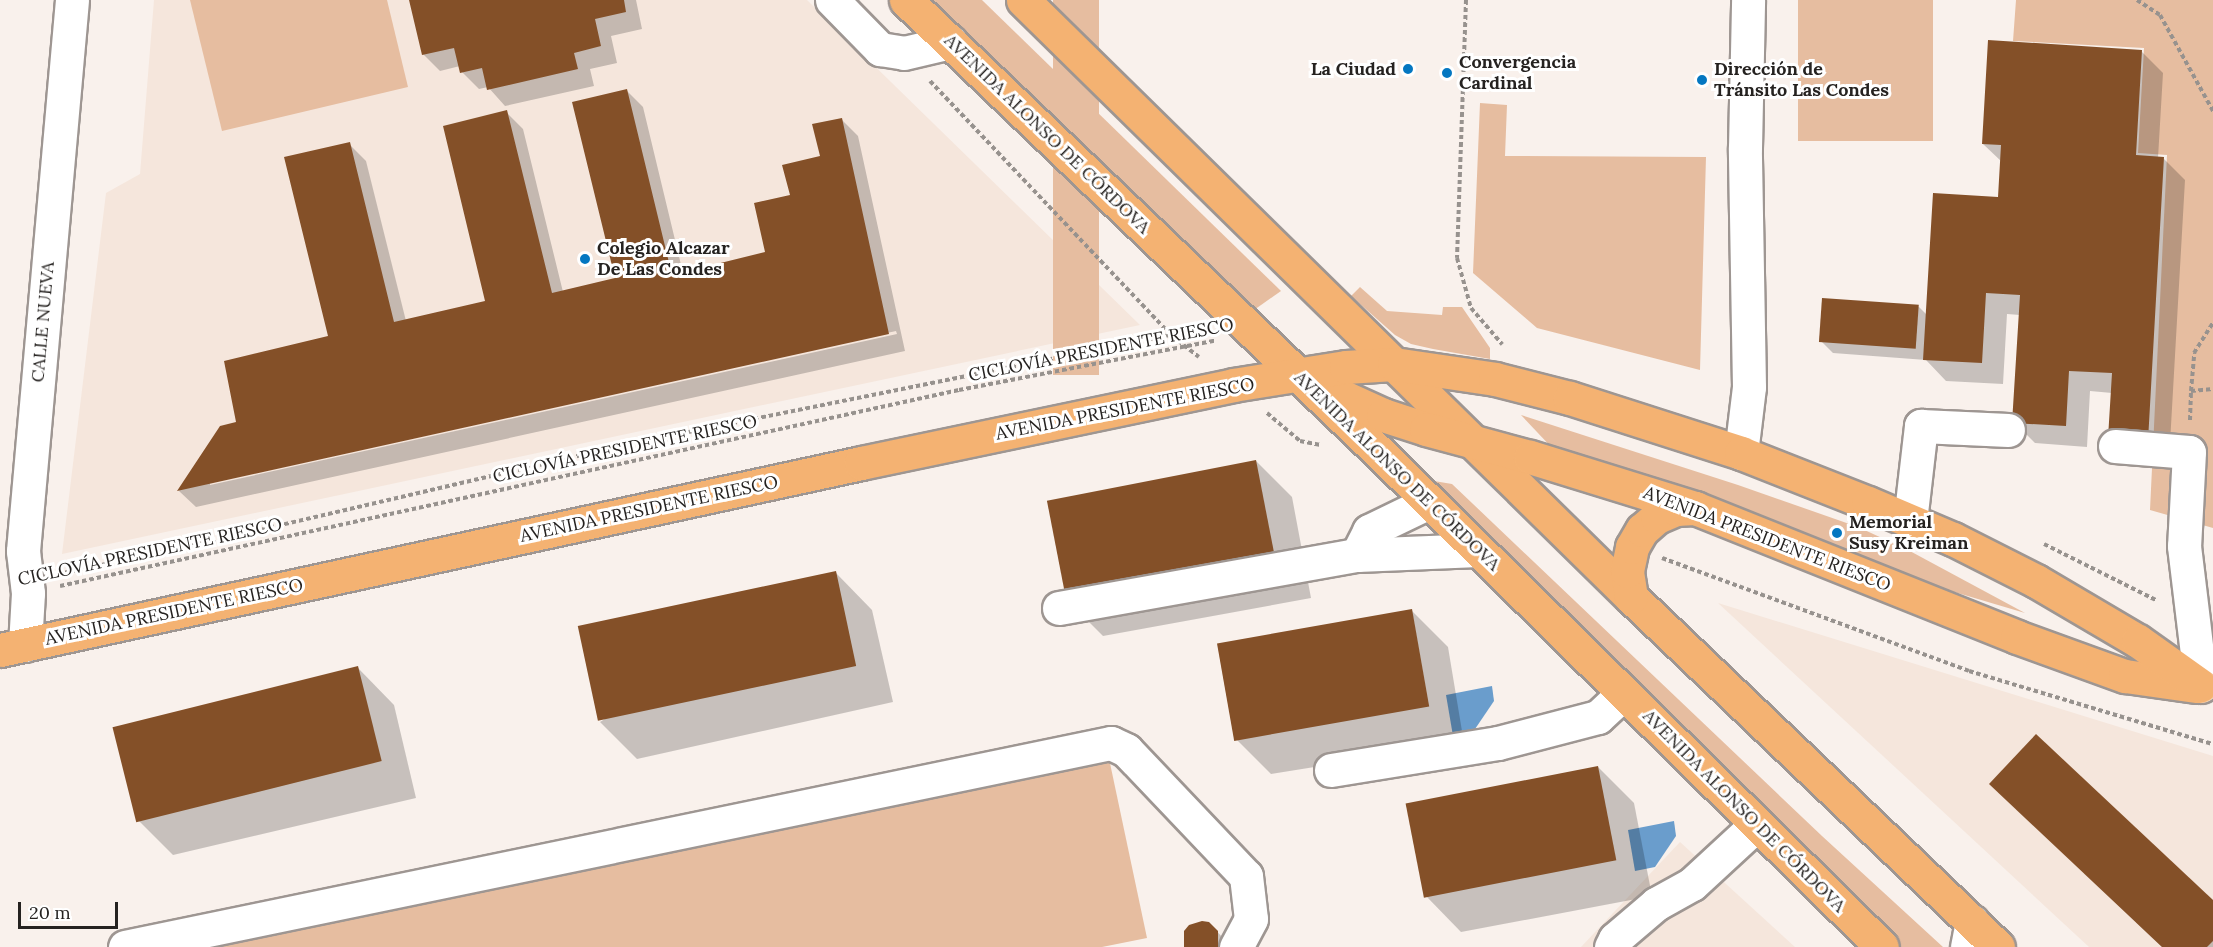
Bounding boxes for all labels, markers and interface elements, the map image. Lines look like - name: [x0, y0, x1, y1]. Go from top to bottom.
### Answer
- street label: AVENIDA ALONSO DE CÓRDOVA: [940, 30, 1154, 238]
- place label: Convergencia Cardinal: [1459, 52, 1576, 94]
- place label: La Ciudad: [1311, 58, 1396, 80]
- place label: Dirección de Tránsito Las Condes: [1714, 59, 1889, 101]
- marker: La Ciudad: [1401, 62, 1415, 76]
- marker: Convergencia Cardinal: [1440, 66, 1454, 80]
- marker: Dirección de Tránsito Las Condes: [1695, 73, 1709, 87]
- place label: Colegio Alcazar De Las Condes: [597, 238, 730, 280]
- marker: Colegio Alcazar De Las Condes: [578, 252, 592, 266]
- street label: CALLE NUEVA: [27, 261, 59, 383]
- street label: CICLOVÍA PRESIDENTE RIESCO: [967, 314, 1235, 386]
- street label: AVENIDA ALONSO DE CÓRDOVA: [1290, 367, 1504, 575]
- street label: AVENIDA PRESIDENTE RIESCO: [994, 373, 1256, 445]
- street label: CICLOVÍA PRESIDENTE RIESCO: [491, 410, 759, 488]
- street label: AVENIDA PRESIDENTE RIESCO: [518, 471, 780, 547]
- street label: AVENIDA PRESIDENTE RIESCO: [1640, 482, 1894, 596]
- place label: Memorial Susy Kreiman: [1849, 512, 1968, 554]
- street label: CICLOVÍA PRESIDENTE RIESCO: [16, 513, 284, 591]
- marker: Memorial Susy Kreiman: [1830, 526, 1844, 540]
- street label: AVENIDA PRESIDENTE RIESCO: [43, 574, 305, 650]
- street label: AVENIDA ALONSO DE CÓRDOVA: [1638, 705, 1850, 917]
- scale bar: [21, 890, 122, 928]
- text: 20 m: [29, 901, 71, 924]

